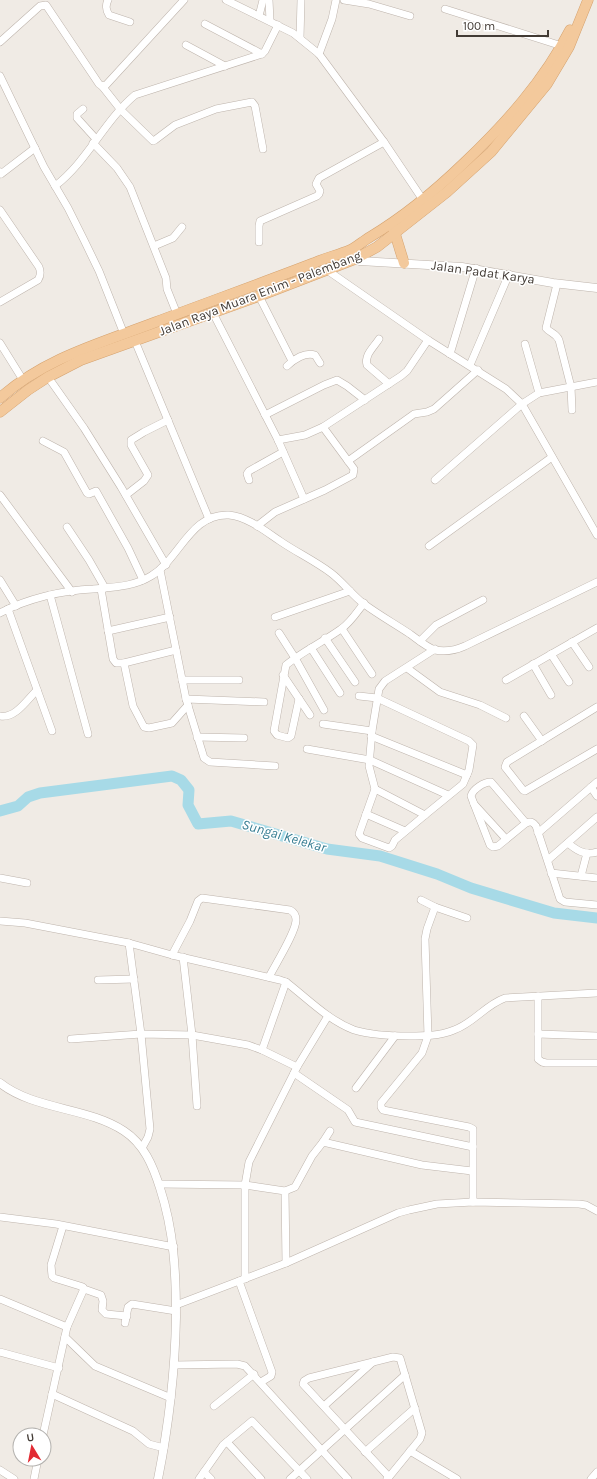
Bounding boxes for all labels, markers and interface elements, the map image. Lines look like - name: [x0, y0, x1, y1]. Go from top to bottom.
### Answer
- scale bar: [457, 12, 548, 38]
- text: 100 m: [463, 19, 495, 33]
- street label: Jalan Raya Muara Enim - Palembang: [157, 247, 364, 339]
- street label: Jalan Padat Karya: [430, 257, 536, 287]
- water label: Sungai Kelekar: [240, 816, 329, 856]
- north arrow: [12, 1427, 52, 1467]
- text: U: [25, 1431, 35, 1445]

